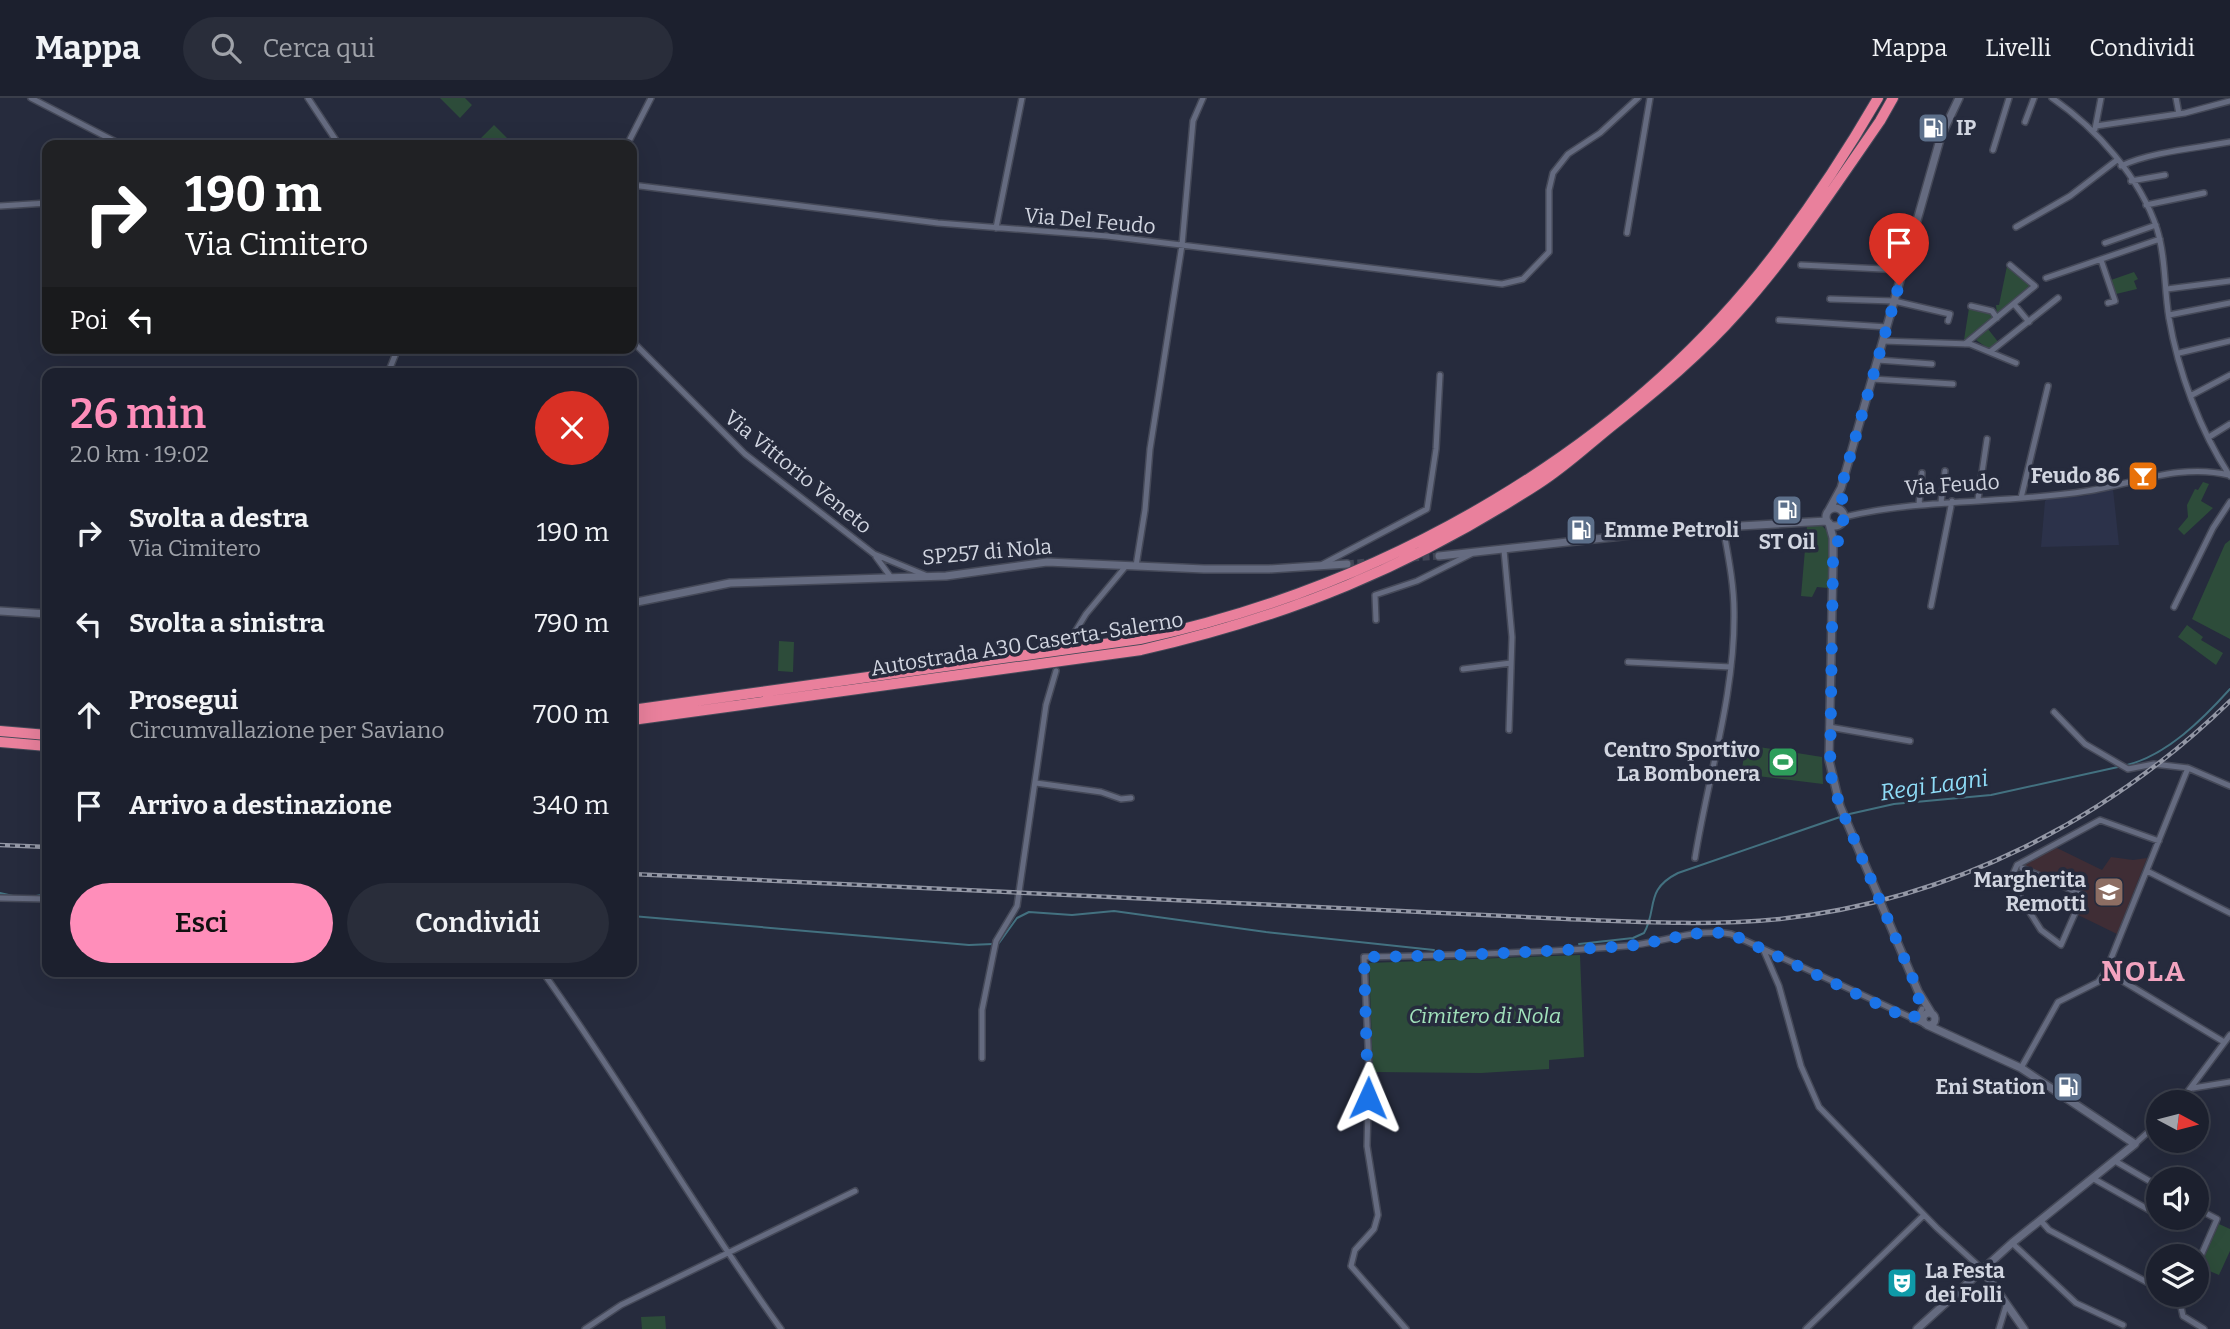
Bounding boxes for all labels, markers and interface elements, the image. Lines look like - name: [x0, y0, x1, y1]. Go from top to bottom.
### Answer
- search box: [183, 17, 673, 80]
- text: Mappa: [35, 28, 141, 68]
- icon: search: [207, 29, 245, 67]
- text: Cerca qui: [263, 33, 375, 64]
- text: Mappa: [1871, 34, 1947, 62]
- text: Livelli: [1985, 34, 2051, 62]
- text: Condividi: [2089, 34, 2195, 62]
- fuel station icon: IP: [1916, 111, 1950, 145]
- place label: IP: [1956, 115, 1977, 141]
- text: 190 m: [185, 165, 322, 224]
- icon: right: [70, 168, 161, 259]
- street label: Via Del Feudo: [1023, 202, 1157, 240]
- pin: [1869, 213, 1929, 285]
- icon: arrive: [1880, 224, 1918, 262]
- text: Via Cimitero: [185, 225, 369, 263]
- icon: left: [122, 301, 160, 339]
- text: Poi: [70, 305, 108, 336]
- text: 26 min: [70, 389, 206, 439]
- button: close: [535, 391, 609, 465]
- street label: Via Vittorio Veneto: [719, 405, 877, 539]
- text: 2.0 km · 19:02: [70, 440, 209, 468]
- bar icon: Feudo 86: [2126, 459, 2160, 493]
- place label: Feudo 86: [2031, 463, 2120, 489]
- street label: Via Feudo: [1904, 469, 2000, 501]
- fuel station icon: ST Oil: [1770, 493, 1804, 527]
- text: Svolta a destra: [129, 503, 308, 534]
- fuel station icon: Emme Petroli: [1564, 513, 1598, 547]
- icon: right: [70, 514, 108, 552]
- text: 190 m: [537, 517, 609, 548]
- place label: Emme Petroli: [1604, 517, 1740, 543]
- place label: ST Oil: [1759, 529, 1816, 555]
- street label: SP257 di Nola: [921, 533, 1054, 571]
- text: Via Cimitero: [129, 534, 261, 562]
- icon: left: [70, 605, 108, 643]
- street label: Autostrada A30 Caserta-Salerno: [869, 606, 1185, 682]
- text: Svolta a sinistra: [129, 608, 325, 639]
- text: 790 m: [534, 608, 609, 639]
- text: Prosegui: [129, 685, 238, 716]
- icon: ahead: [70, 696, 108, 734]
- text: 700 m: [533, 699, 609, 730]
- text: Circumvallazione per Saviano: [129, 716, 445, 744]
- place label: Centro Sportivo La Bombonera: [1604, 737, 1760, 787]
- sports icon: Centro Sportivo La Bombonera: [1766, 745, 1800, 779]
- water label: Regi Lagni: [1878, 763, 1990, 806]
- icon: arrive: [70, 787, 108, 825]
- text: Arrivo a destinazione: [129, 790, 392, 821]
- text: 340 m: [532, 790, 609, 821]
- place label: Margherita Remotti: [1974, 867, 2086, 917]
- school or university icon: Margherita Remotti: [2092, 875, 2126, 909]
- button: Esci: [70, 883, 333, 963]
- button: Condividi: [347, 883, 609, 963]
- district label: NOLA: [2101, 955, 2187, 988]
- park label: Cimitero di Nola: [1409, 1003, 1561, 1029]
- position arrow: [1331, 1061, 1405, 1135]
- fuel station icon: Eni Station: [2051, 1070, 2085, 1104]
- place label: Eni Station: [1935, 1074, 2045, 1100]
- north arrow: [2146, 1090, 2208, 1153]
- map controls: [2146, 1090, 2209, 1307]
- button: sound: [2146, 1167, 2209, 1230]
- button: layers: [2146, 1244, 2209, 1307]
- place label: La Festa dei Folli: [1925, 1258, 2005, 1308]
- theatre icon: La Festa dei Folli: [1885, 1266, 1919, 1300]

